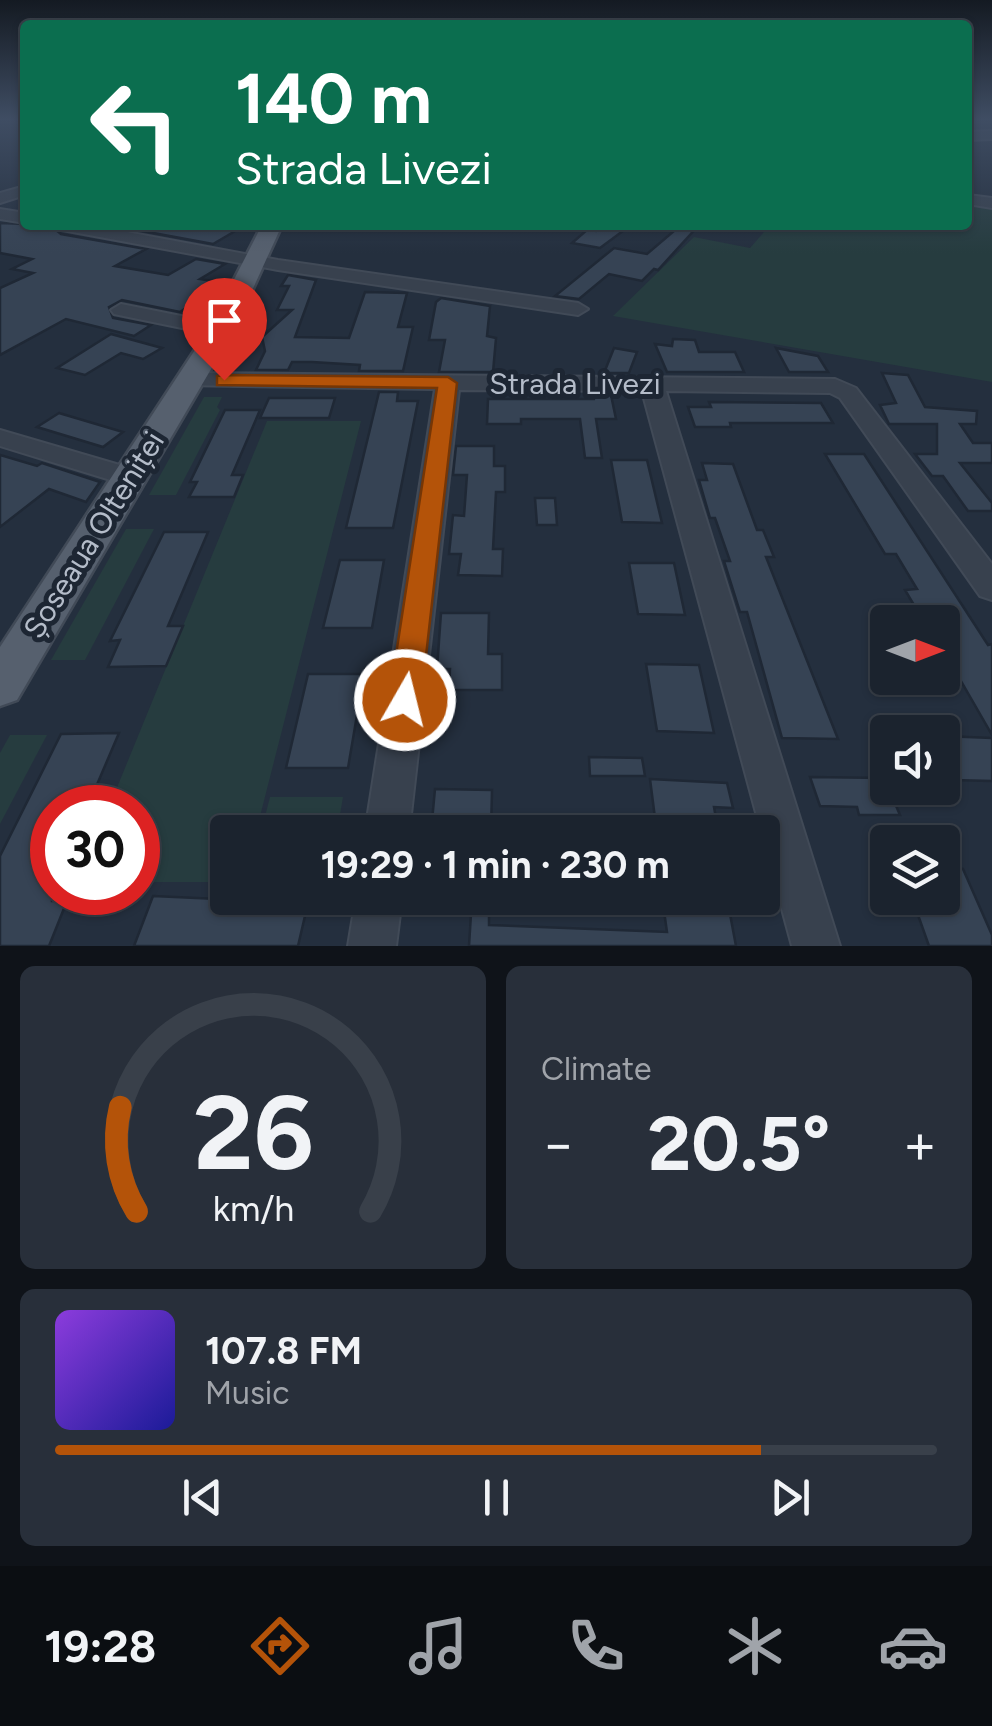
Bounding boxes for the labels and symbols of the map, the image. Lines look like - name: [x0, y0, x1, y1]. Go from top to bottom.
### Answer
- pin: [182, 278, 267, 381]
- street label: Strada Livezi: [489, 365, 661, 402]
- street label: Șoseaua Olteniței: [15, 425, 172, 645]
- north arrow: [870, 605, 960, 695]
- position arrow: [353, 648, 457, 752]
- speed limit sign: 30: [30, 785, 160, 915]

